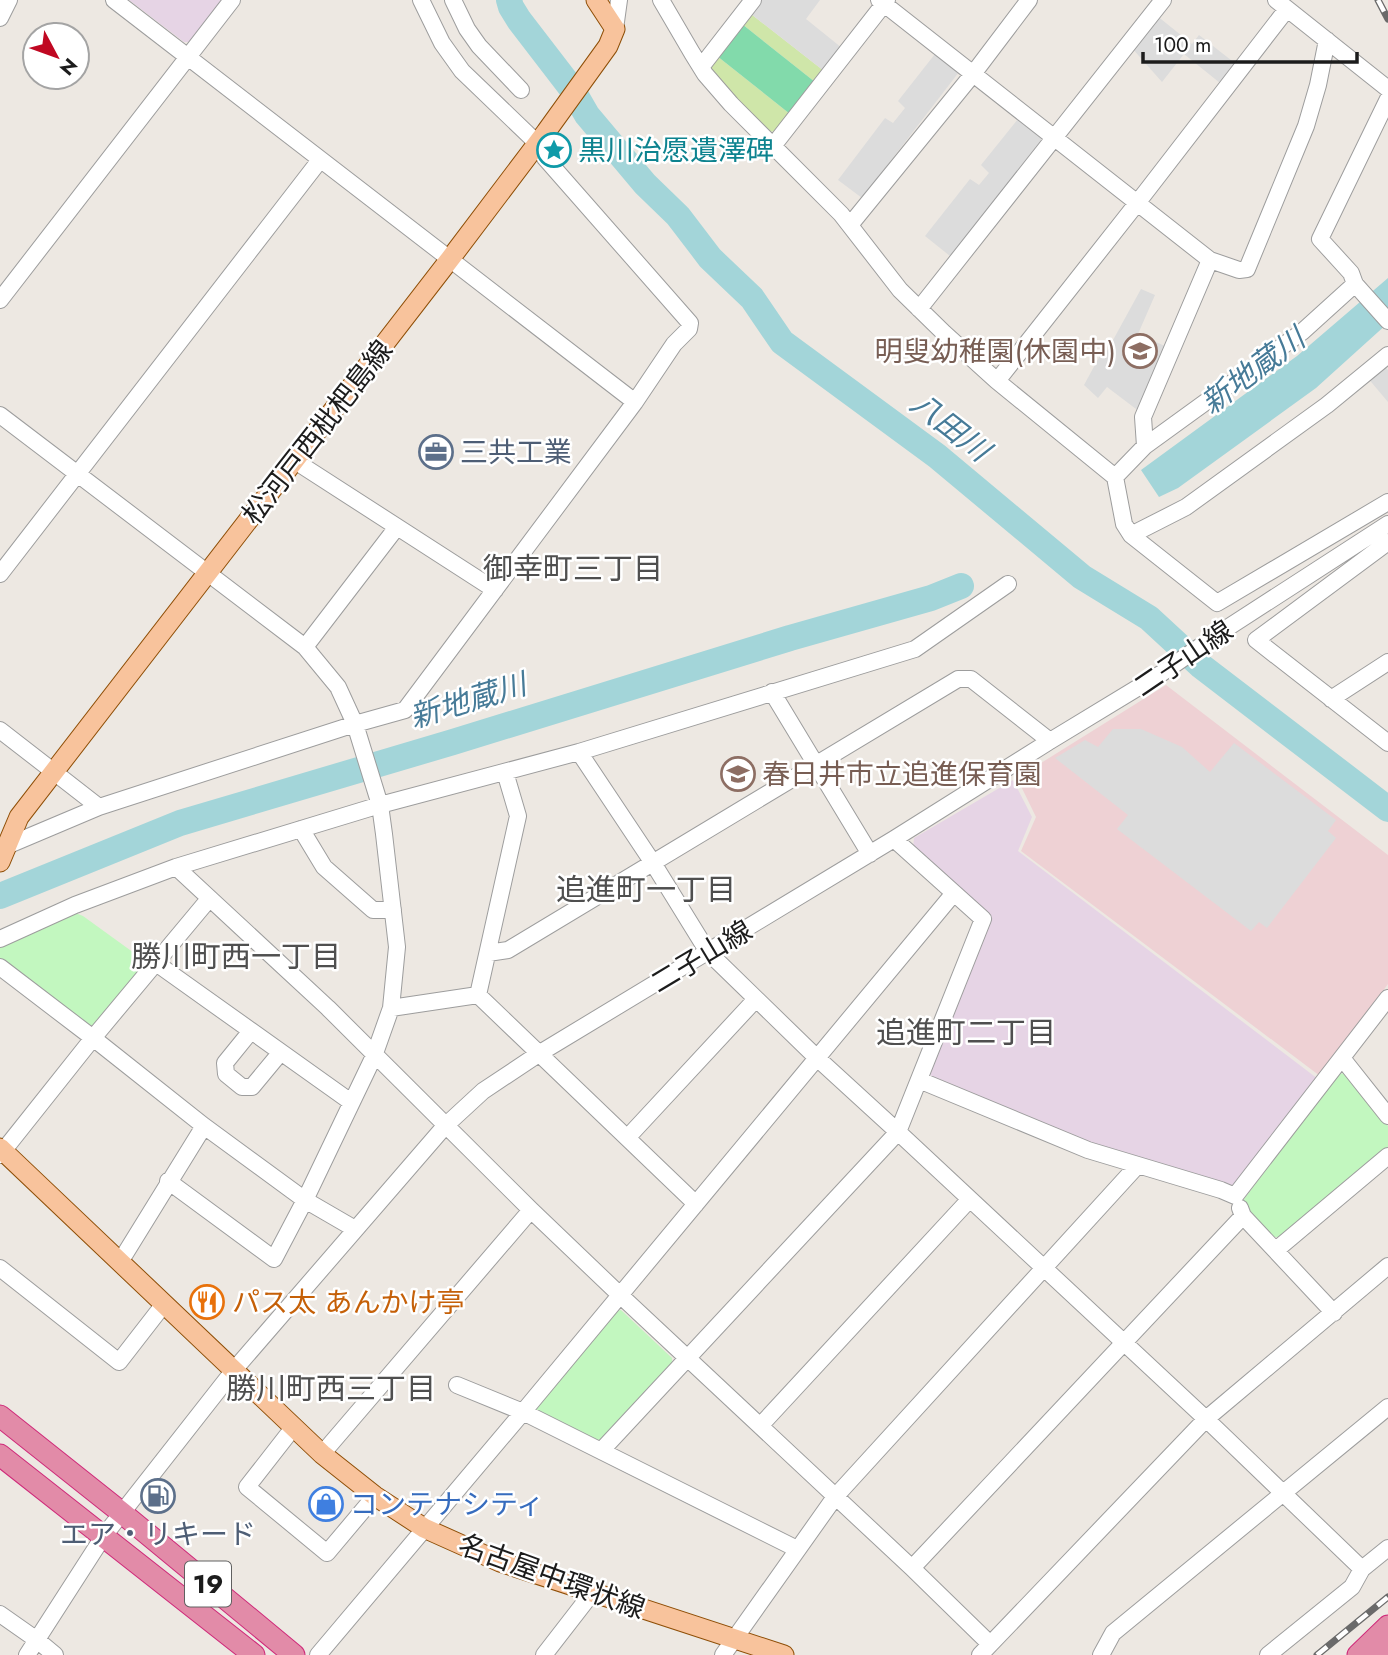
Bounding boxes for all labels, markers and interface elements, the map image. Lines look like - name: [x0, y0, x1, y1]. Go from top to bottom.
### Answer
- north arrow: [21, 21, 91, 91]
- scale bar: [1143, 21, 1356, 65]
- text: 100 m: [1154, 30, 1211, 60]
- text: N: [53, 52, 84, 81]
- place label: 黒川治愿遺澤碑: [578, 130, 774, 171]
- place icon: 黒川治愿遺澤碑: [535, 131, 573, 169]
- water label: 新地蔵川: [1192, 316, 1316, 424]
- street label: 松河戸西枇杷島線: [232, 331, 403, 533]
- place label: 明叟幼稚園(休園中): [875, 331, 1116, 372]
- school or university icon: 明叟幼稚園(休園中): [1121, 332, 1159, 370]
- water label: 八田川: [902, 382, 1001, 473]
- place label: 三共工業: [460, 432, 572, 473]
- office icon: 三共工業: [417, 433, 455, 471]
- district label: 御幸町三丁目: [483, 547, 663, 590]
- street label: 二子山線: [1125, 610, 1241, 707]
- water label: 新地蔵川: [404, 662, 534, 739]
- place label: 春日井市立追進保育園: [762, 754, 1042, 795]
- school or university icon: 春日井市立追進保育園: [719, 755, 757, 793]
- district label: 追進町一丁目: [556, 868, 736, 911]
- street label: 二子山線: [643, 910, 760, 1003]
- district label: 勝川町西一丁目: [131, 935, 341, 978]
- district label: 追進町二丁目: [876, 1011, 1056, 1054]
- place label: パス太 あんかけ亭: [232, 1282, 464, 1323]
- restaurant icon: パス太 あんかけ亭: [188, 1283, 226, 1321]
- district label: 勝川町西三丁目: [226, 1367, 436, 1410]
- fuel station icon: エア・リキード: [139, 1477, 177, 1515]
- place label: コンテナシティ: [350, 1484, 544, 1525]
- shop icon: コンテナシティ: [307, 1485, 345, 1523]
- place label: エア・リキード: [60, 1514, 256, 1555]
- street label: 名古屋中環状線: [453, 1524, 651, 1629]
- road number: 19: [185, 1562, 231, 1606]

